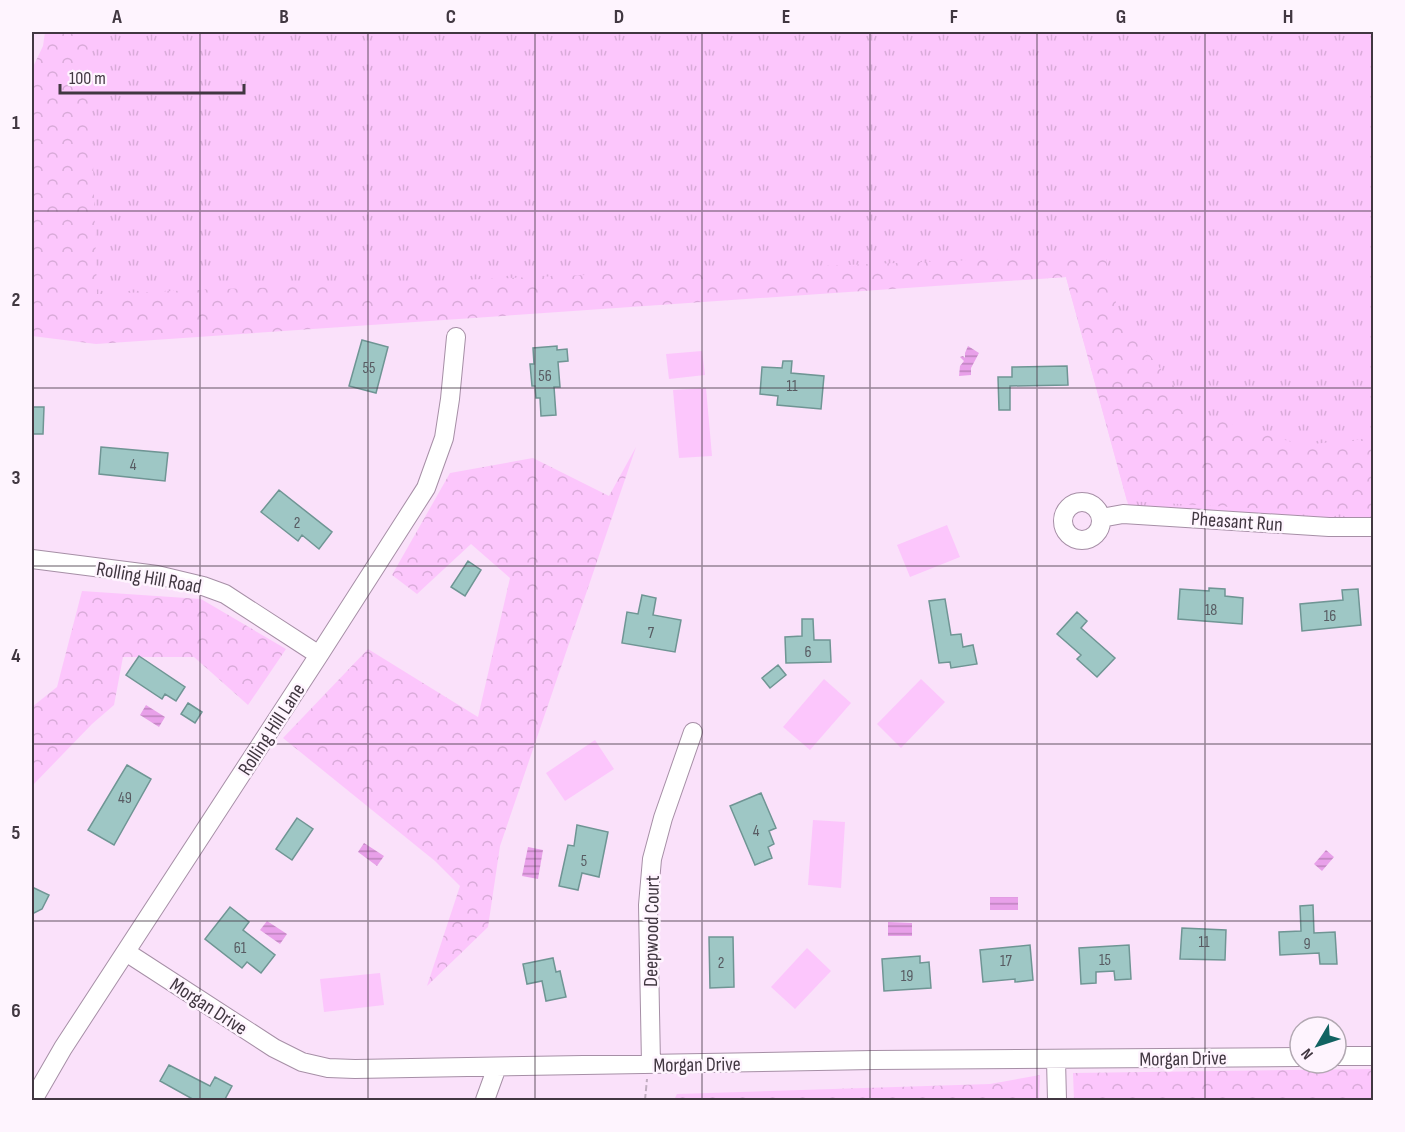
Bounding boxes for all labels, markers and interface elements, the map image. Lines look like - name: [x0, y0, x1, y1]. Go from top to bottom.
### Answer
- text: A: [111, 5, 122, 29]
- text: B: [279, 5, 289, 29]
- text: C: [446, 5, 456, 29]
- text: D: [614, 5, 624, 29]
- text: E: [782, 5, 790, 29]
- text: F: [950, 5, 958, 29]
- text: G: [1116, 5, 1126, 29]
- text: H: [1283, 5, 1293, 29]
- scale bar: [60, 57, 244, 95]
- text: 100 m: [69, 68, 106, 89]
- text: 1: [12, 111, 20, 135]
- text: 2: [12, 288, 20, 312]
- house number: 55: [363, 359, 375, 378]
- house number: 56: [538, 367, 552, 386]
- house number: 11: [786, 377, 798, 396]
- house number: 4: [130, 456, 137, 475]
- text: 3: [12, 466, 21, 490]
- street label: Pheasant Run: [1190, 507, 1283, 537]
- house number: 2: [294, 514, 300, 533]
- street label: Rolling Hill Road: [94, 557, 203, 599]
- house number: 18: [1205, 601, 1217, 620]
- house number: 16: [1324, 607, 1336, 626]
- house number: 7: [648, 624, 655, 643]
- house number: 6: [804, 643, 812, 662]
- text: 4: [11, 644, 21, 668]
- street label: Rolling Hill Lane: [233, 679, 310, 780]
- house number: 49: [118, 789, 132, 808]
- text: 5: [12, 821, 21, 845]
- house number: 4: [753, 822, 760, 841]
- house number: 5: [581, 852, 587, 871]
- street label: Deepwood Court: [639, 875, 665, 987]
- house number: 11: [1198, 933, 1210, 952]
- house number: 9: [1303, 935, 1311, 954]
- house number: 61: [234, 939, 247, 958]
- house number: 15: [1099, 951, 1111, 970]
- house number: 17: [1000, 952, 1013, 971]
- house number: 2: [718, 954, 724, 973]
- house number: 19: [901, 967, 913, 986]
- street label: Morgan Drive: [165, 973, 252, 1041]
- text: 6: [11, 999, 21, 1023]
- north arrow: [1288, 1015, 1348, 1075]
- text: N: [1297, 1044, 1318, 1063]
- street label: Morgan Drive: [1139, 1046, 1227, 1072]
- street label: Morgan Drive: [653, 1052, 741, 1078]

